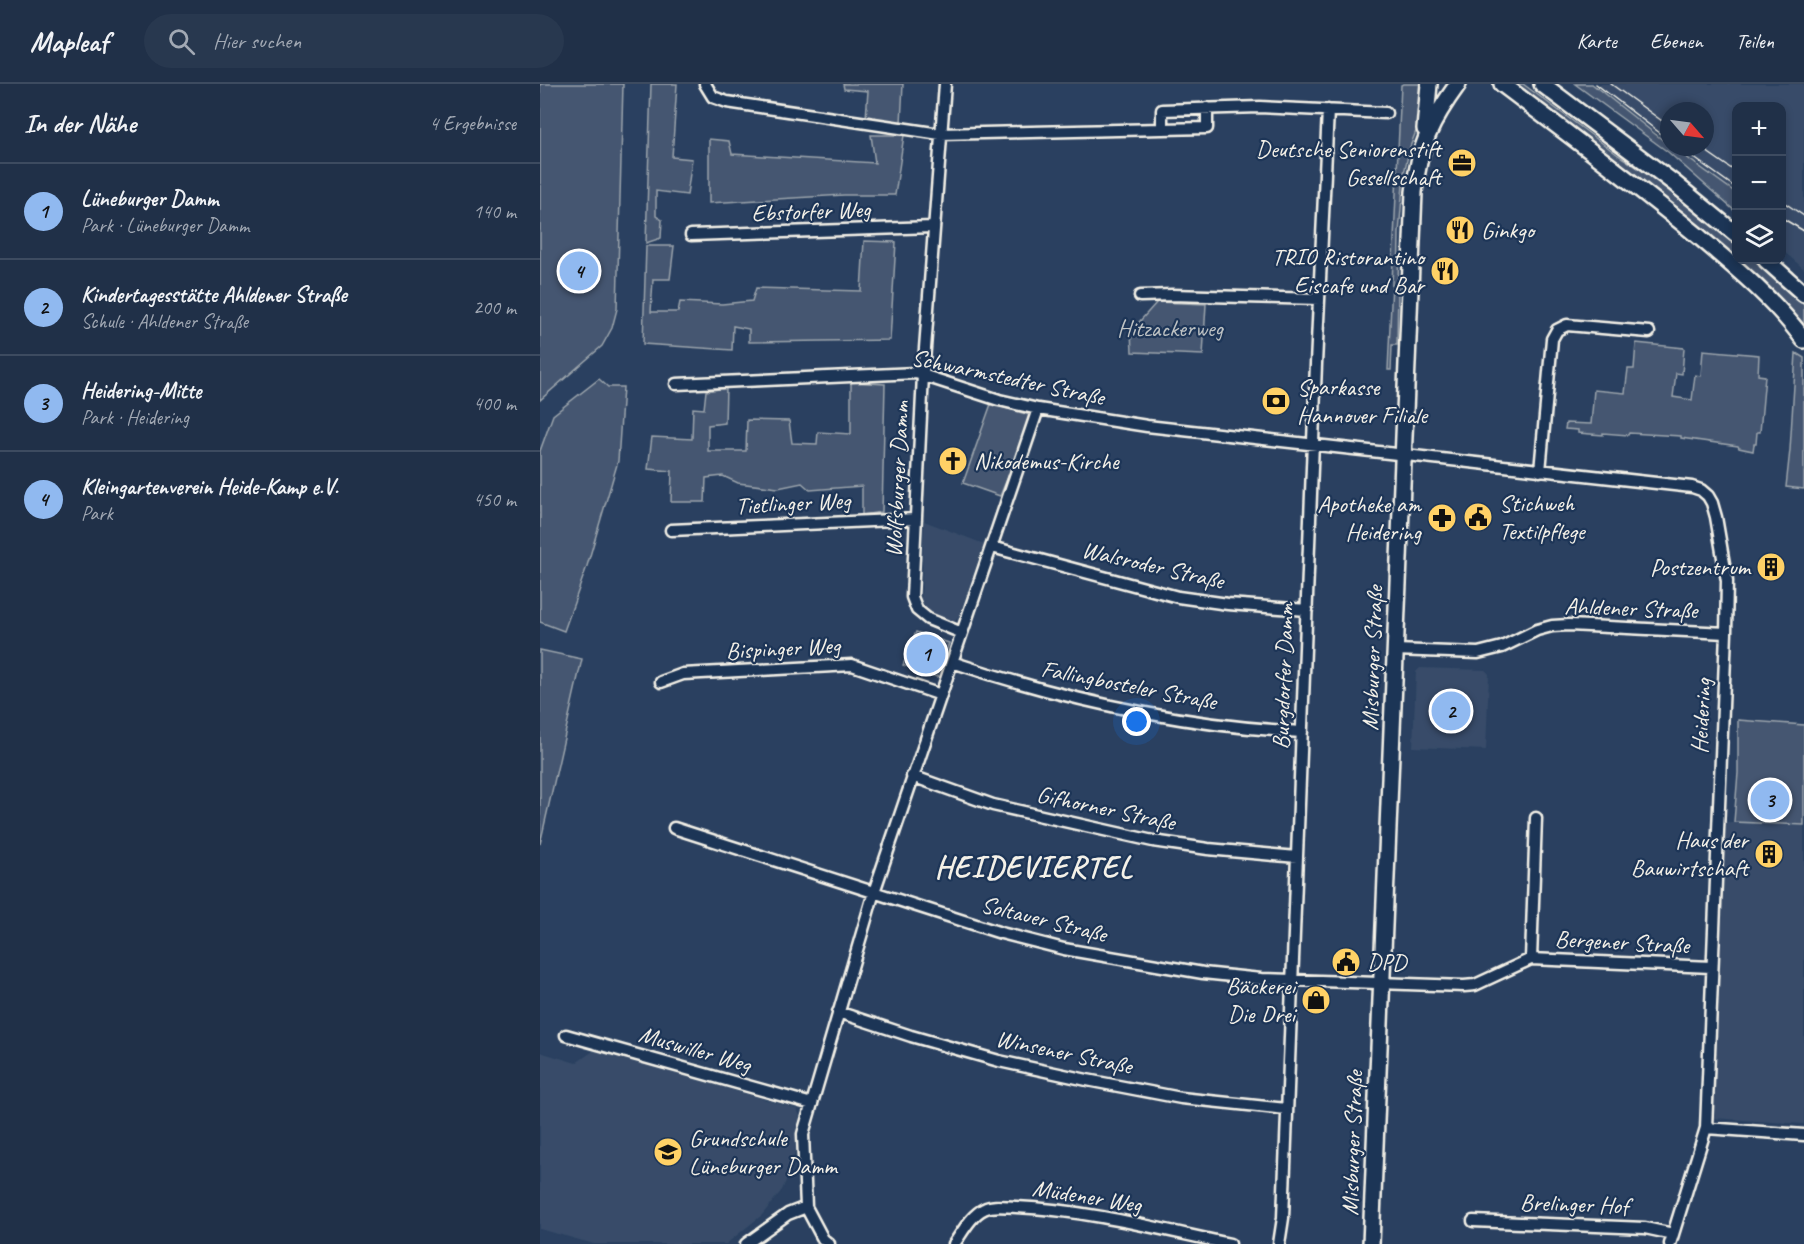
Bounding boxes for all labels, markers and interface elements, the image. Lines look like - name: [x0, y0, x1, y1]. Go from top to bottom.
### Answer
- search box: [144, 14, 564, 68]
- text: Mapleaf: [30, 24, 108, 59]
- icon: search: [165, 25, 198, 58]
- text: Hier suchen: [213, 27, 301, 55]
- text: Karte: [1577, 28, 1617, 54]
- text: Ebenen: [1650, 28, 1703, 54]
- text: Teilen: [1736, 28, 1774, 54]
- north arrow: [1660, 102, 1714, 156]
- map controls: [1732, 102, 1786, 264]
- button: +: [1732, 102, 1786, 156]
- text: In der Nähe: [24, 107, 136, 140]
- text: 4 Ergebnisse: [429, 111, 516, 136]
- place label: Deutsche Seniorenstift Gesellschaft: [1256, 134, 1443, 192]
- office icon: Deutsche Seniorenstift Gesellschaft: [1446, 147, 1478, 179]
- button: −: [1732, 156, 1786, 210]
- text: Lüneburger Damm: [81, 185, 218, 213]
- street label: Ebstorfer Weg: [751, 194, 873, 228]
- text: 1: [39, 199, 48, 224]
- text: 140 m: [473, 199, 516, 224]
- button: layers: [1732, 210, 1786, 264]
- text: Park · Lüneburger Damm: [81, 213, 249, 238]
- restaurant icon: Ginkgo: [1444, 214, 1476, 246]
- place label: Ginkgo: [1481, 215, 1536, 245]
- place label: TRIO Ristorantino Eiscafe und Bar: [1272, 242, 1427, 300]
- pin: 4: [560, 248, 598, 294]
- restaurant icon: TRIO Ristorantino Eiscafe und Bar: [1429, 255, 1461, 287]
- text: Kindertagesstätte Ahldener Straße: [81, 281, 347, 309]
- text: 2: [39, 295, 48, 320]
- text: 200 m: [473, 295, 516, 320]
- text: Schule · Ahldener Straße: [81, 309, 248, 334]
- park label: Hitzackerweg: [1117, 313, 1225, 343]
- street label: Schwarmstedter Straße: [909, 342, 1109, 413]
- place label: Sparkasse Hannover Filiale: [1297, 372, 1429, 430]
- text: Heidering-Mitte: [81, 377, 201, 405]
- bank icon: Sparkasse Hannover Filiale: [1260, 385, 1292, 417]
- text: 3: [39, 391, 48, 416]
- text: 400 m: [473, 391, 516, 416]
- street label: Wolfsburger Damm: [878, 400, 916, 558]
- text: Park · Heidering: [81, 405, 189, 430]
- church icon: Nikodemus-Kirche: [937, 445, 969, 477]
- place label: Nikodemus-Kirche: [974, 446, 1121, 476]
- text: Kleingartenverein Heide-Kamp e.V.: [81, 473, 338, 501]
- street label: Tietlinger Weg: [735, 485, 853, 521]
- text: 4: [39, 487, 48, 512]
- text: 450 m: [473, 487, 516, 512]
- place label: Stichweh Textilpflege: [1499, 488, 1587, 546]
- place label: Apotheke am Heidering: [1317, 489, 1422, 547]
- text: Park: [81, 501, 113, 526]
- public building icon: Stichweh Textilpflege: [1462, 501, 1494, 533]
- pharmacy icon: Apotheke am Heidering: [1426, 502, 1458, 534]
- street label: Walsroder Straße: [1079, 534, 1229, 596]
- building icon: Postzentrum: [1755, 551, 1787, 583]
- place label: Postzentrum: [1650, 552, 1753, 582]
- street label: Misburger Straße: [1354, 583, 1390, 731]
- street label: Ahldener Straße: [1564, 591, 1700, 625]
- street label: Burgdorfer Damm: [1265, 601, 1301, 750]
- street label: Bispinger Weg: [725, 630, 842, 666]
- pin: 1: [906, 632, 946, 676]
- street label: Fallingbosteler Straße: [1039, 653, 1221, 717]
- street label: Heidering: [1684, 676, 1718, 754]
- pin: 2: [1432, 688, 1470, 734]
- your location: [1122, 707, 1151, 736]
- pin: 3: [1750, 778, 1790, 822]
- street label: Gifhorner Straße: [1034, 779, 1180, 838]
- place label: Haus der Bauwirtschaft: [1631, 825, 1750, 883]
- building icon: Haus der Bauwirtschaft: [1753, 838, 1785, 870]
- district label: HEIDEVIERTEL: [935, 848, 1133, 886]
- street label: Soltauer Straße: [978, 889, 1112, 950]
- street label: Bergener Straße: [1554, 924, 1692, 961]
- public building icon: DPD: [1330, 946, 1362, 978]
- place label: DPD: [1367, 947, 1408, 977]
- place label: Bäckerei Die Drei: [1226, 971, 1299, 1029]
- shop icon: Bäckerei Die Drei: [1300, 984, 1332, 1016]
- street label: Muswiller Weg: [635, 1019, 756, 1080]
- street label: Winsener Straße: [993, 1023, 1137, 1082]
- street label: Misburger Straße: [1334, 1068, 1370, 1216]
- place label: Grundschule Lüneburger Damm: [689, 1123, 839, 1181]
- school or university icon: Grundschule Lüneburger Damm: [652, 1136, 684, 1168]
- street label: Müdener Weg: [1030, 1173, 1145, 1220]
- street label: Brelinger Hof: [1520, 1187, 1635, 1221]

